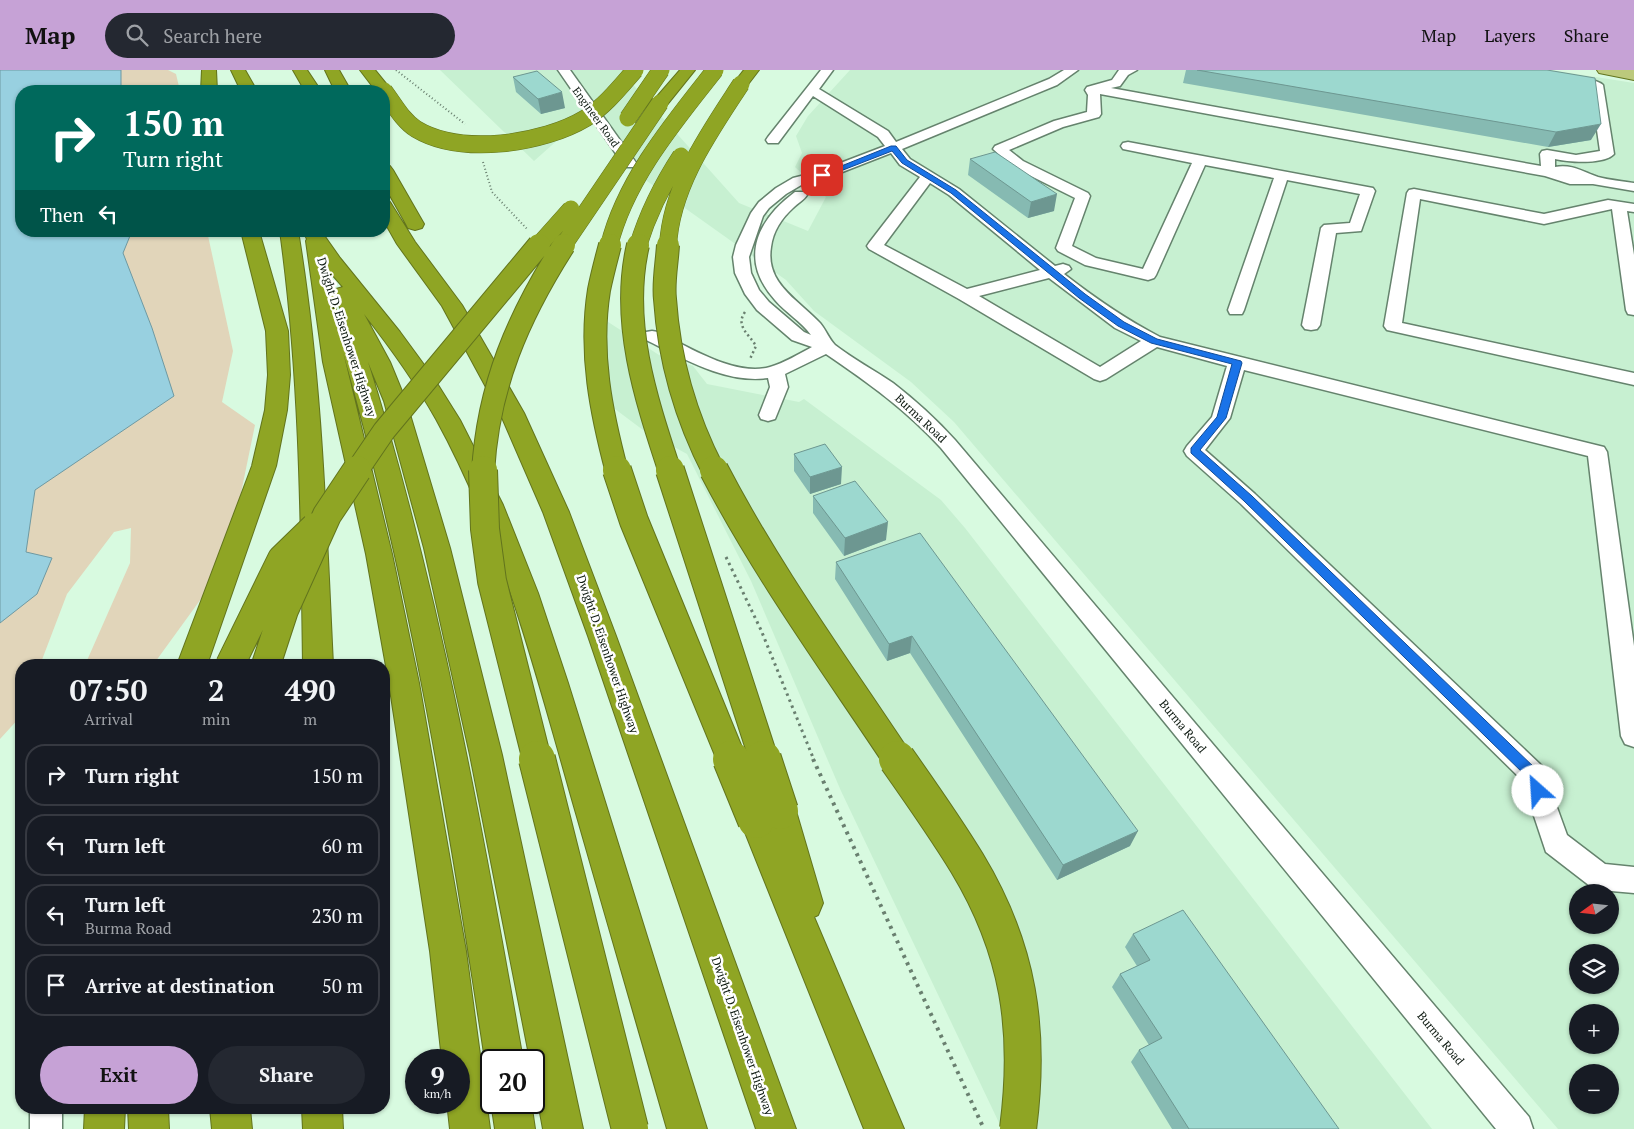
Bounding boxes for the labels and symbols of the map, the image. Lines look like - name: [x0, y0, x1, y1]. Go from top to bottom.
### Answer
- street label: Engineer Road: [569, 84, 623, 150]
- pin: [801, 154, 843, 196]
- street label: Dwight D. Eisenhower Highway: [314, 255, 380, 420]
- street label: Burma Road: [892, 390, 950, 446]
- street label: Dwight D. Eisenhower Highway: [574, 573, 643, 736]
- street label: Burma Road: [1156, 696, 1210, 756]
- position arrow: [1511, 764, 1563, 816]
- north arrow: [1569, 884, 1619, 934]
- street label: Dwight D. Eisenhower Highway: [709, 955, 778, 1118]
- street label: Burma Road: [1414, 1008, 1468, 1068]
- speed limit sign: 20: [480, 1049, 545, 1114]

